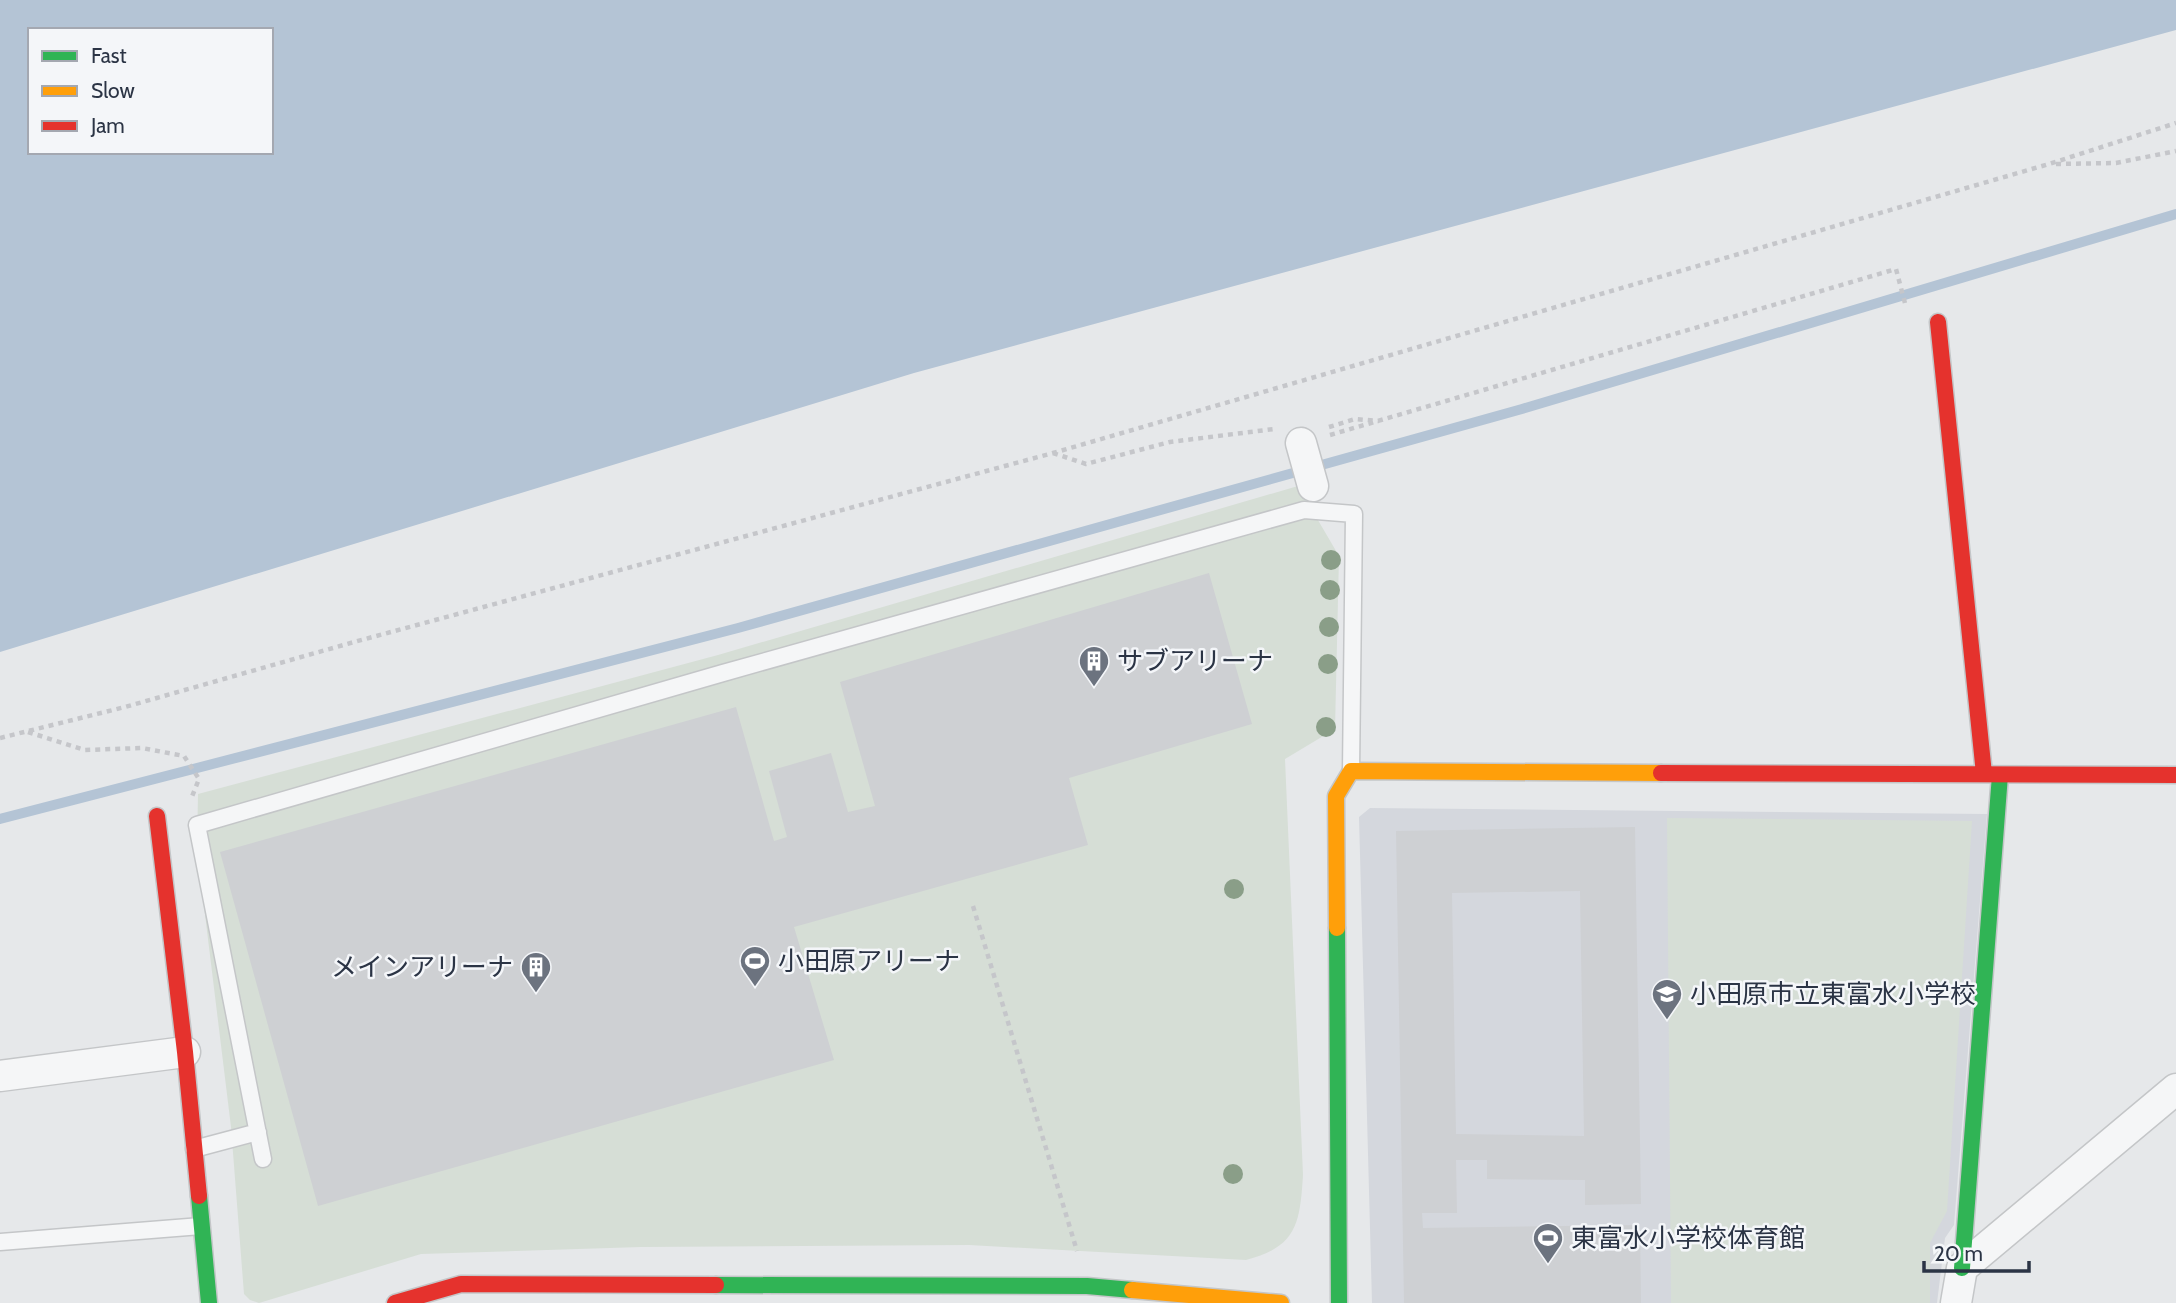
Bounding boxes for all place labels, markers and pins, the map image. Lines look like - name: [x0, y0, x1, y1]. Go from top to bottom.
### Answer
- building icon: サブアリーナ: [1077, 644, 1111, 688]
- place label: サブアリーナ: [1117, 645, 1273, 677]
- sports icon: 小田原アリーナ: [738, 944, 772, 988]
- place label: 小田原アリーナ: [778, 945, 960, 977]
- building icon: メインアリーナ: [519, 950, 553, 994]
- place label: メインアリーナ: [331, 951, 513, 983]
- school or university icon: 小田原市立東富水小学校: [1650, 977, 1684, 1021]
- place label: 小田原市立東富水小学校: [1690, 978, 1976, 1010]
- sports icon: 東富水小学校体育館: [1531, 1221, 1565, 1265]
- place label: 東富水小学校体育館: [1571, 1222, 1805, 1254]

